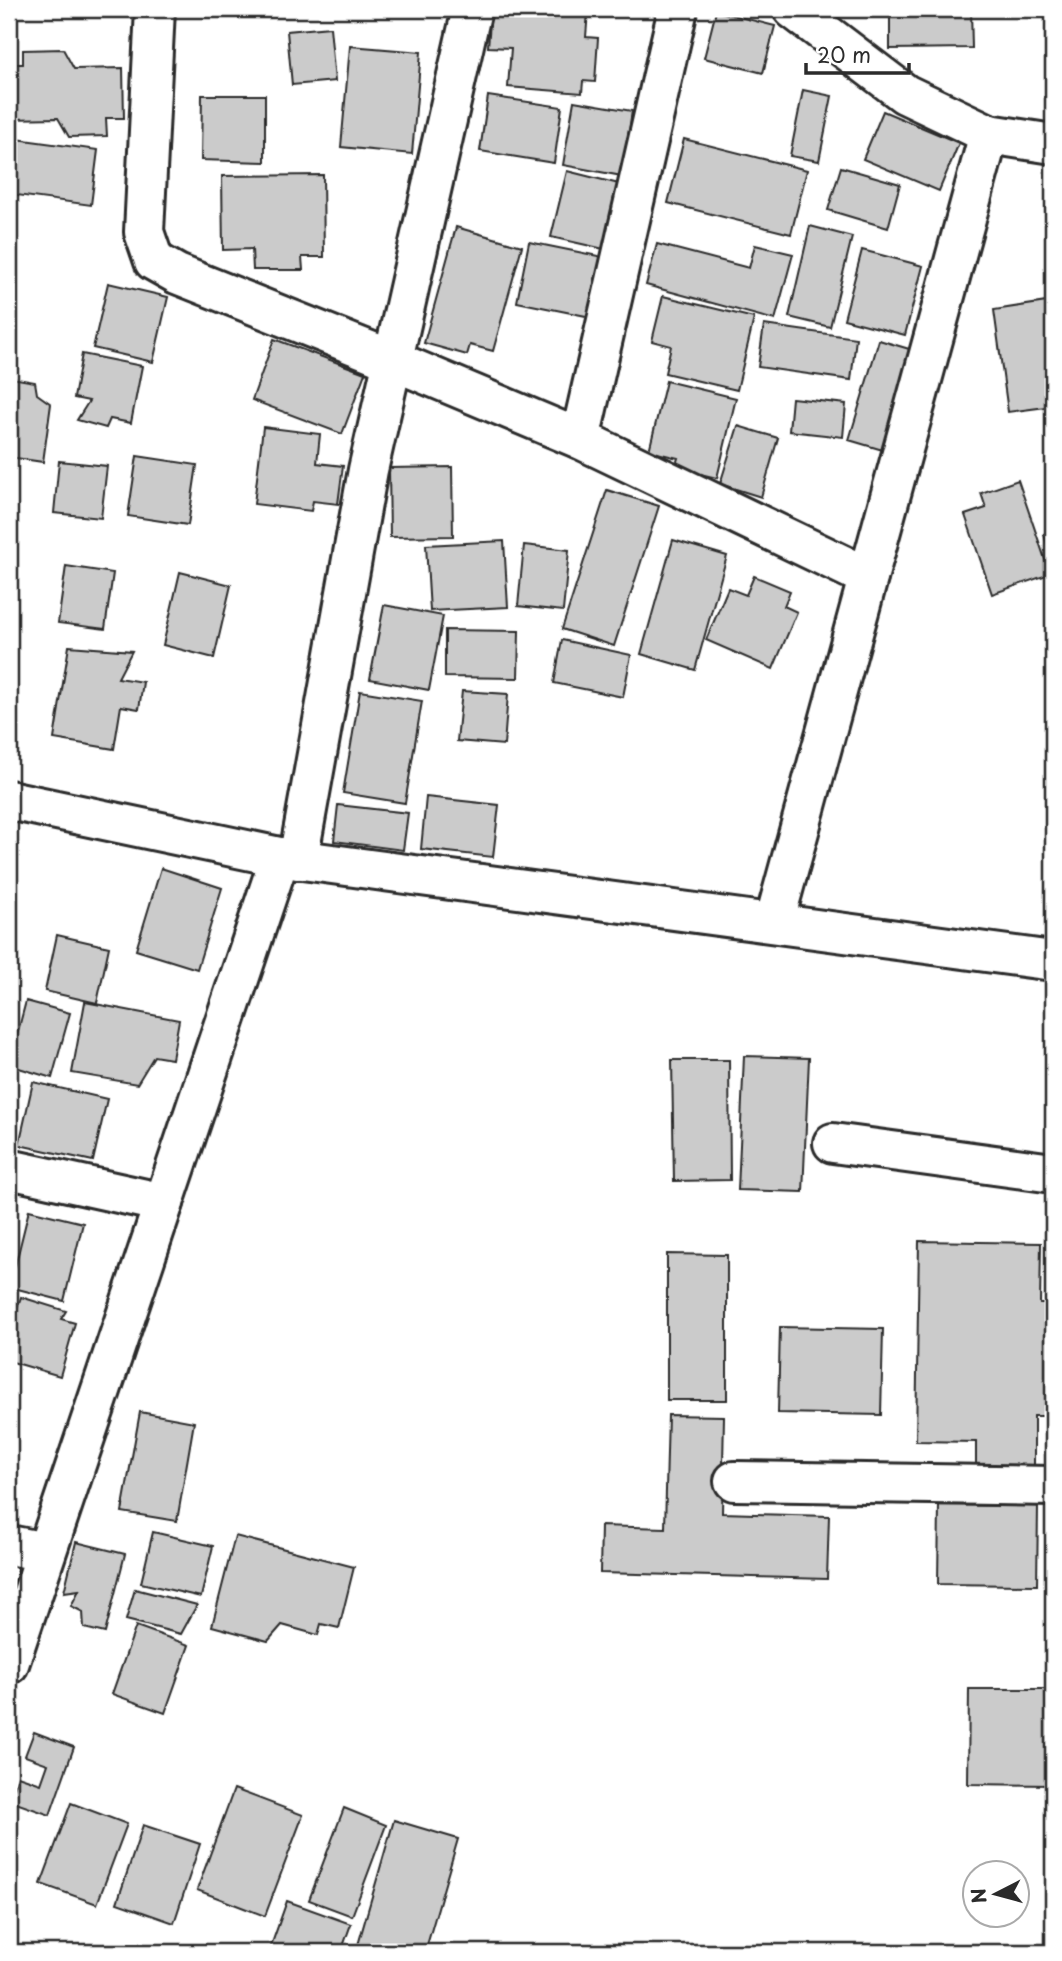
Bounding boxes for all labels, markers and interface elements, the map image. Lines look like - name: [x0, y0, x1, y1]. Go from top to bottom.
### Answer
- scale bar: [806, 32, 910, 76]
- text: 20 m: [817, 38, 871, 70]
- north arrow: [960, 1860, 1030, 1930]
- text: N: [963, 1887, 993, 1905]

